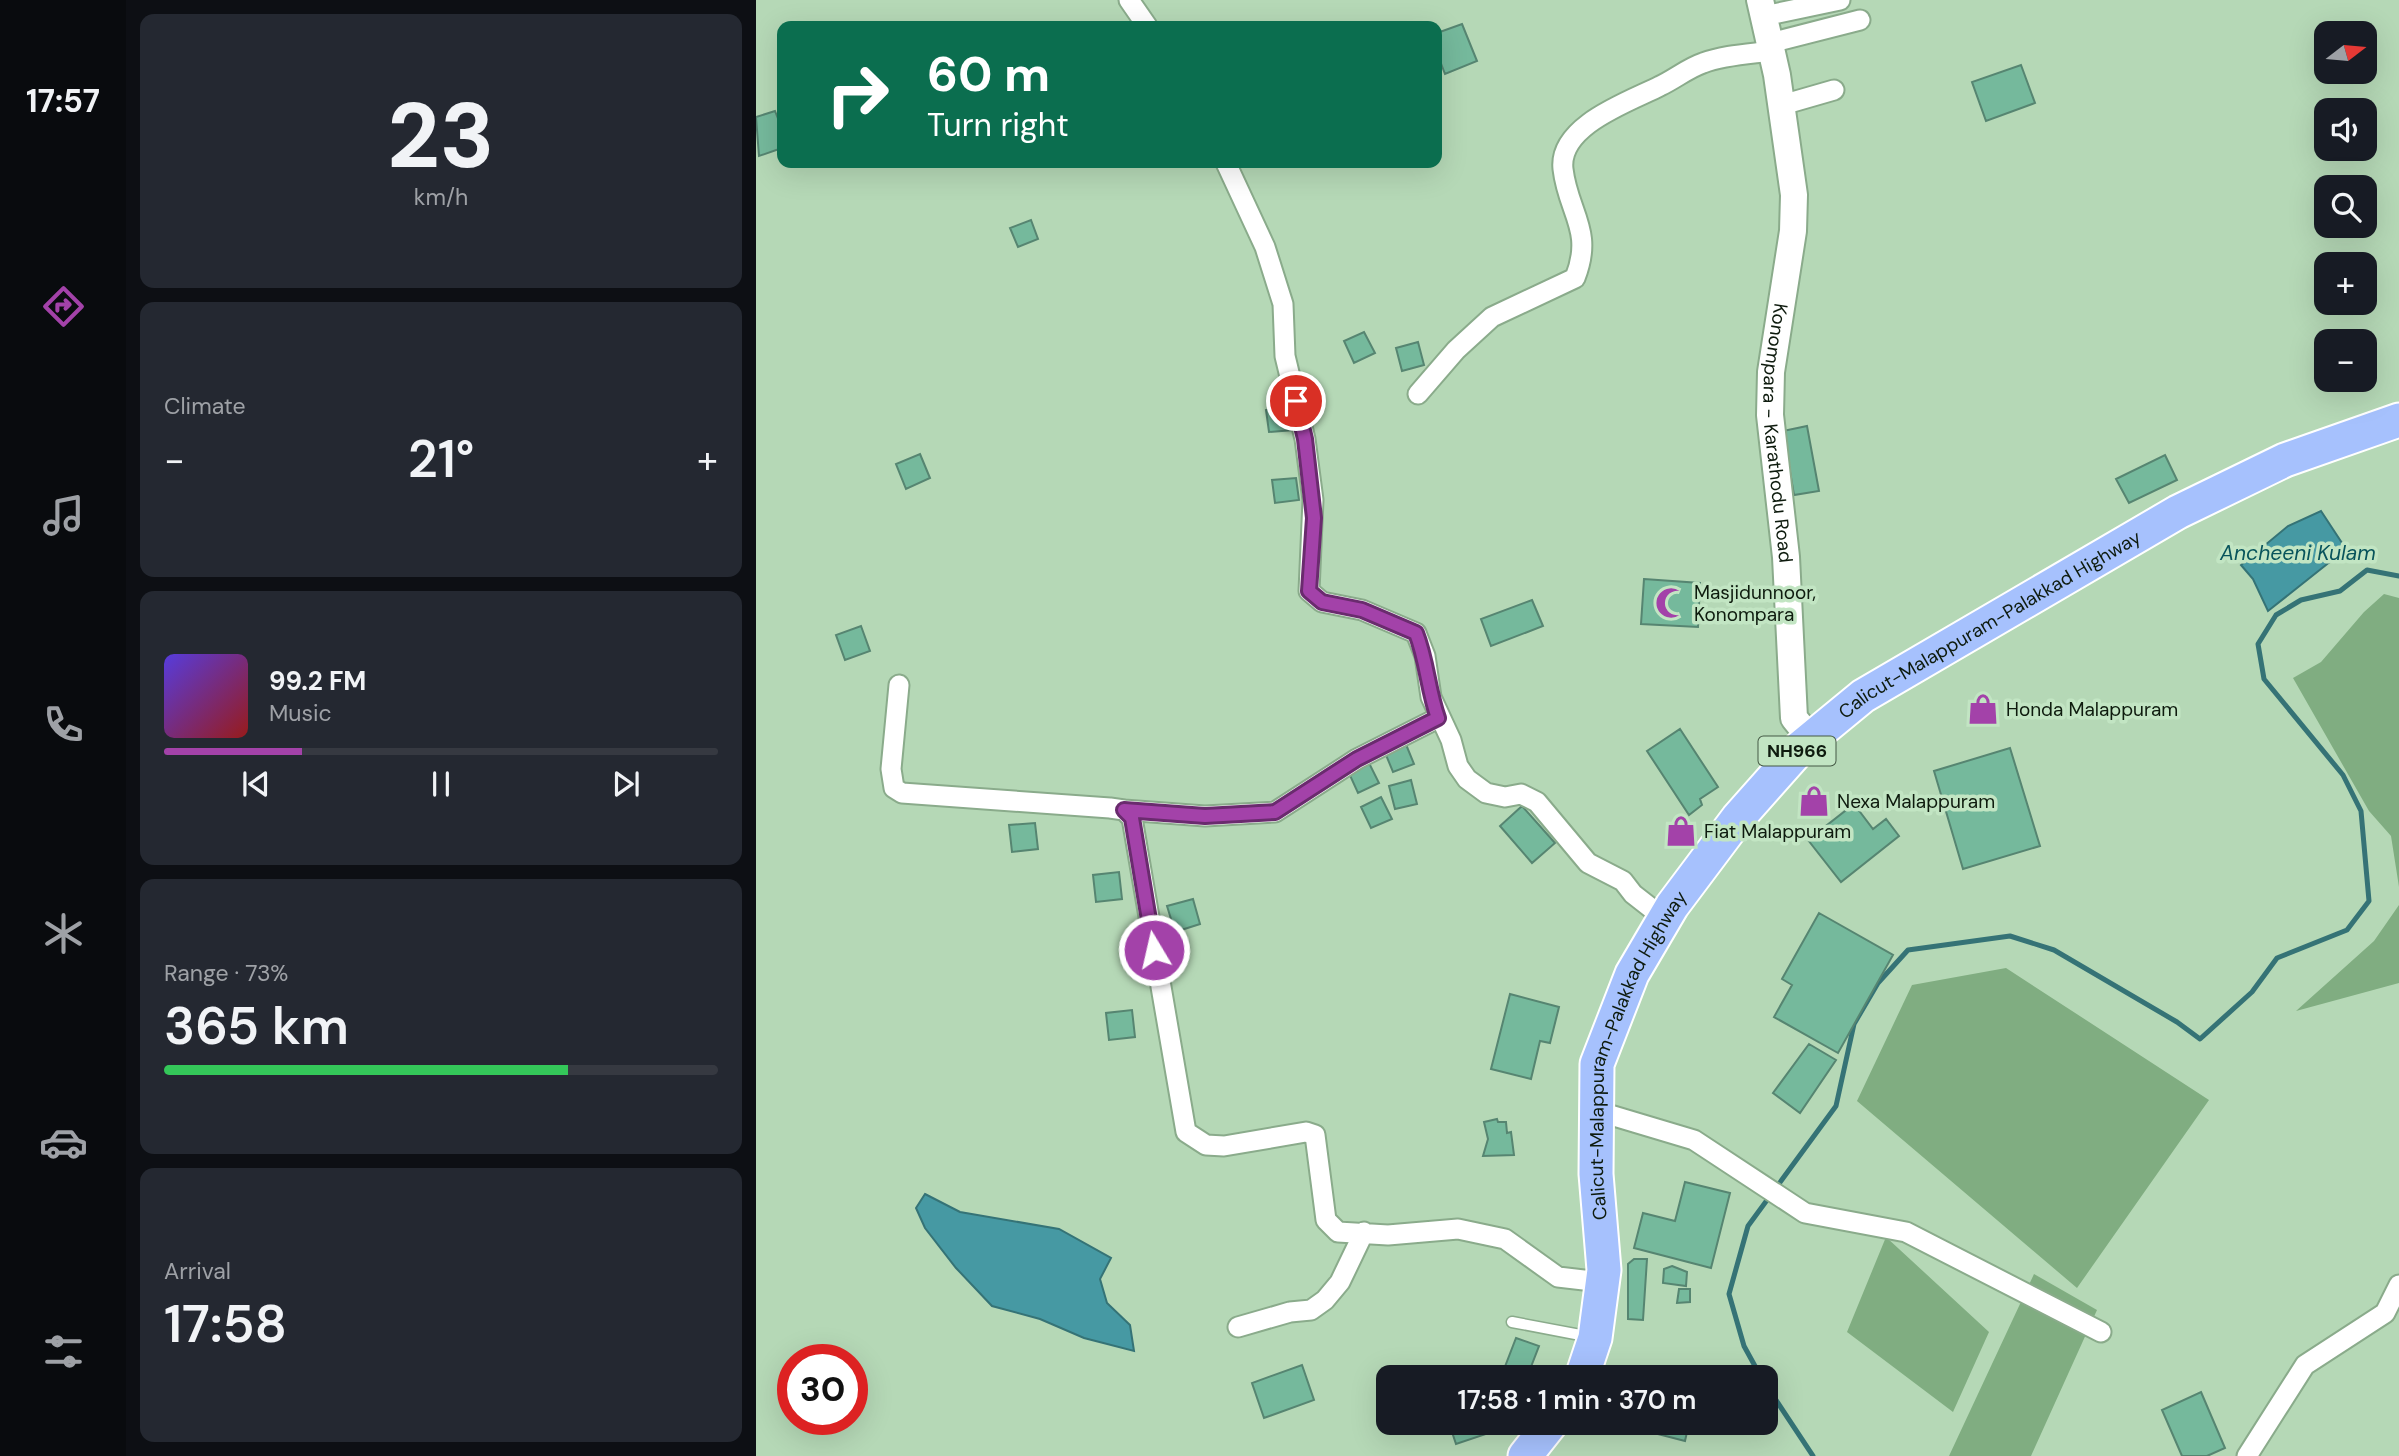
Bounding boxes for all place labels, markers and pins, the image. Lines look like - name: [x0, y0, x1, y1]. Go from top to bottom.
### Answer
- pin: [1266, 371, 1326, 431]
- place label: Masjidunnoor, Konompara: [1694, 580, 1816, 627]
- mosque icon: Masjidunnoor, Konompara: [1654, 586, 1688, 620]
- shop icon: Honda Malappuram: [1966, 692, 2000, 726]
- place label: Honda Malappuram: [2006, 697, 2178, 722]
- shop icon: Nexa Malappuram: [1797, 784, 1831, 818]
- place label: Nexa Malappuram: [1837, 789, 1995, 814]
- shop icon: Fiat Malappuram: [1664, 814, 1698, 848]
- place label: Fiat Malappuram: [1704, 819, 1851, 844]

